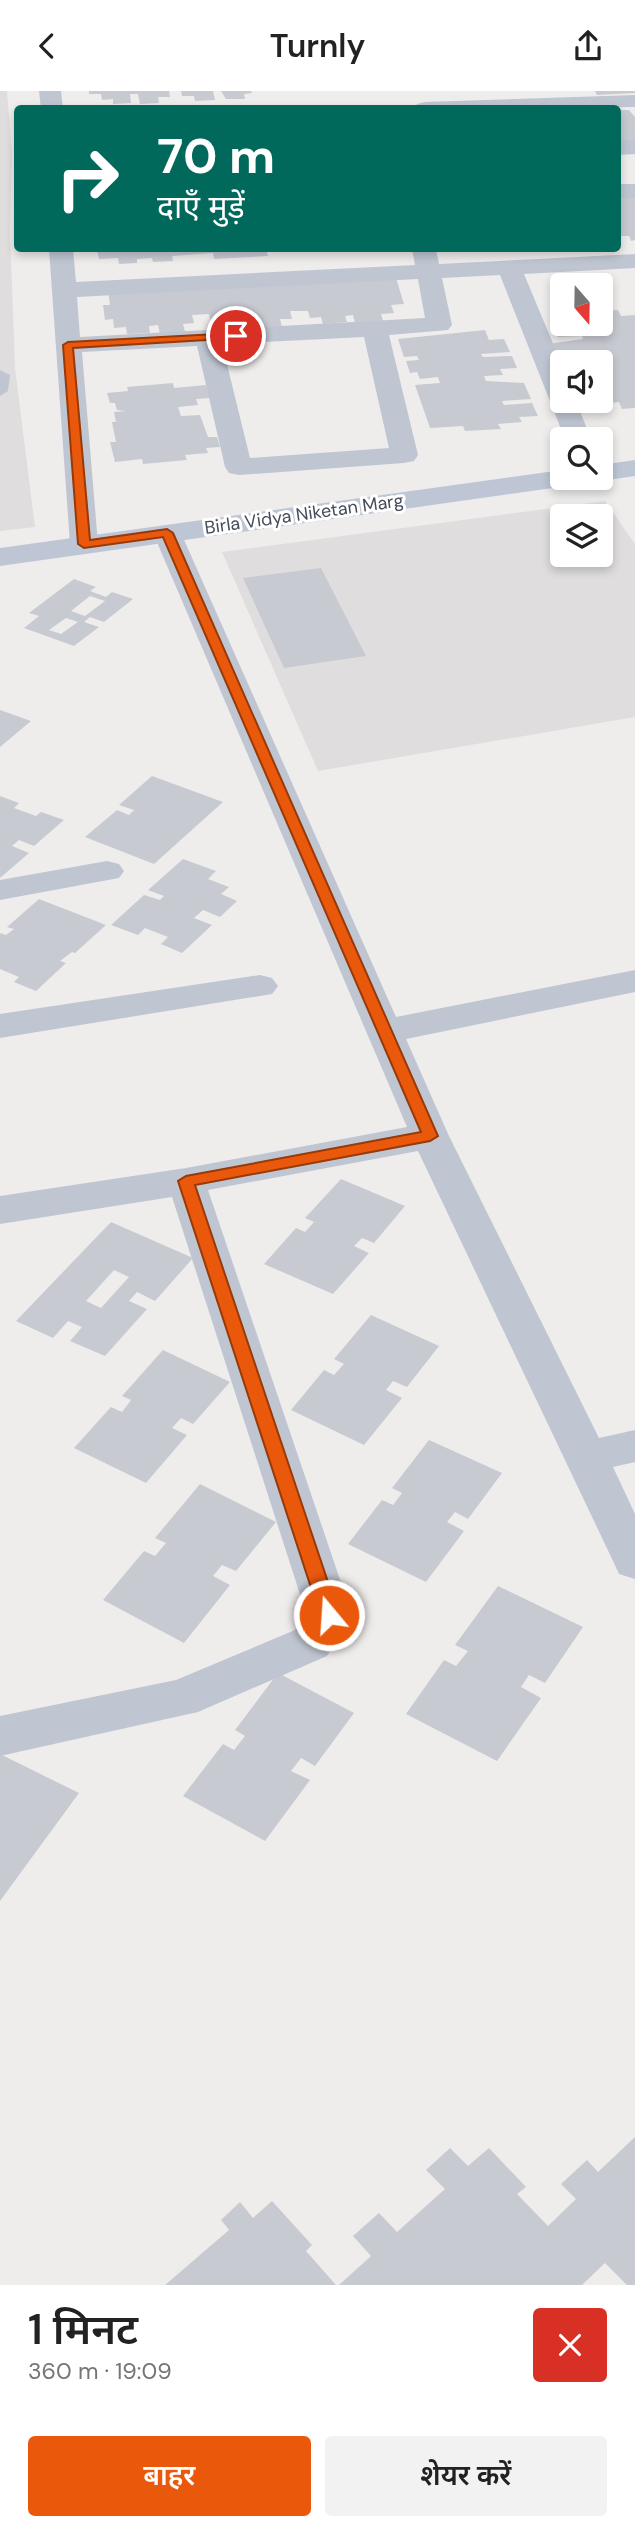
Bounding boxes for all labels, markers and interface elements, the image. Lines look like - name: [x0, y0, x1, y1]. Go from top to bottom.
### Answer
- text: Turnly: [270, 25, 365, 67]
- icon: back: [28, 27, 66, 65]
- icon: share: [569, 27, 607, 65]
- text: 70 m: [157, 124, 275, 188]
- icon: right: [42, 133, 133, 224]
- text: दाएँ मुड़ें: [157, 186, 245, 228]
- north arrow: [550, 273, 612, 336]
- map controls: [550, 273, 613, 567]
- pin: [206, 306, 266, 366]
- icon: arrive: [217, 317, 255, 355]
- button: sound: [550, 350, 613, 413]
- button: search: [550, 427, 613, 490]
- street label: Birla Vidya Niketan Marg: [203, 488, 405, 540]
- button: layers: [550, 504, 613, 567]
- position arrow: [292, 1578, 366, 1652]
- text: 1 मिनट: [28, 2302, 138, 2357]
- button: close: [533, 2308, 607, 2382]
- text: 360 m · 19:09: [28, 2356, 172, 2386]
- button: बाहर: [28, 2436, 311, 2516]
- button: शेयर करें: [325, 2436, 607, 2516]

